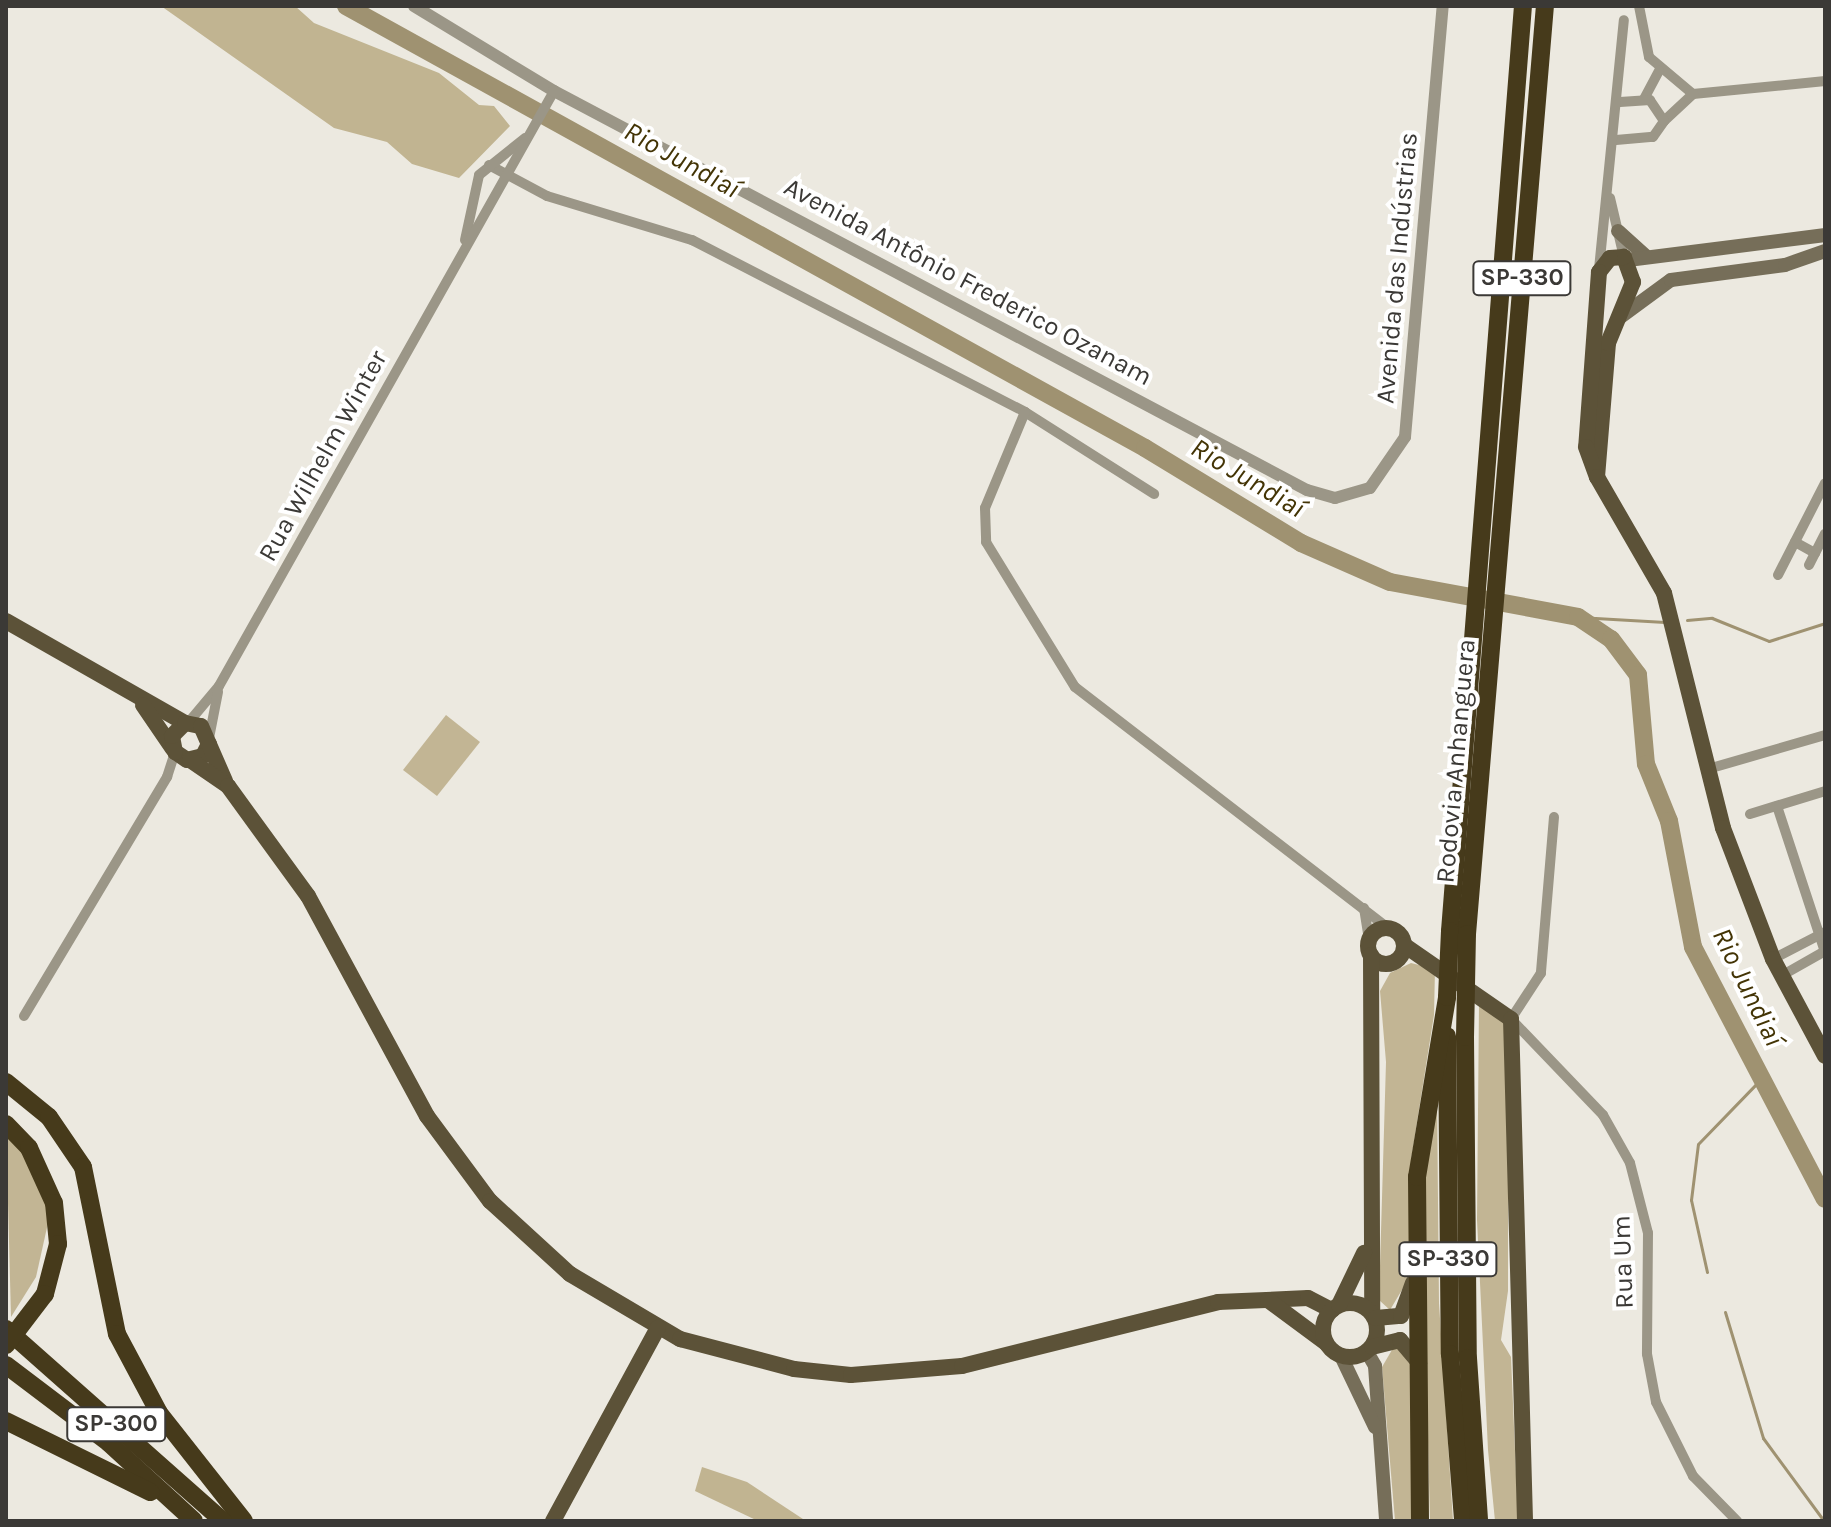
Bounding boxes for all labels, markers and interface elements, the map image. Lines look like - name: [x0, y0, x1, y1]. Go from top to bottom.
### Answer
- water label: Rio Jundiaí: [618, 114, 746, 206]
- street label: Avenida das Indústrias: [1370, 131, 1424, 405]
- street label: Avenida Antônio Frederico Ozanam: [779, 171, 1157, 393]
- road number: SP-330: [1472, 258, 1572, 298]
- street label: Rua Wilhelm Winter: [252, 345, 394, 567]
- water label: Rio Jundiaí: [1185, 431, 1311, 525]
- street label: Rodovia Anhanguera: [1430, 638, 1482, 884]
- water label: Rio Jundiaí: [1705, 922, 1791, 1052]
- street label: Rua Um: [1606, 1215, 1640, 1309]
- road number: SP-330: [1398, 1239, 1498, 1279]
- road number: SP-300: [66, 1404, 166, 1444]

